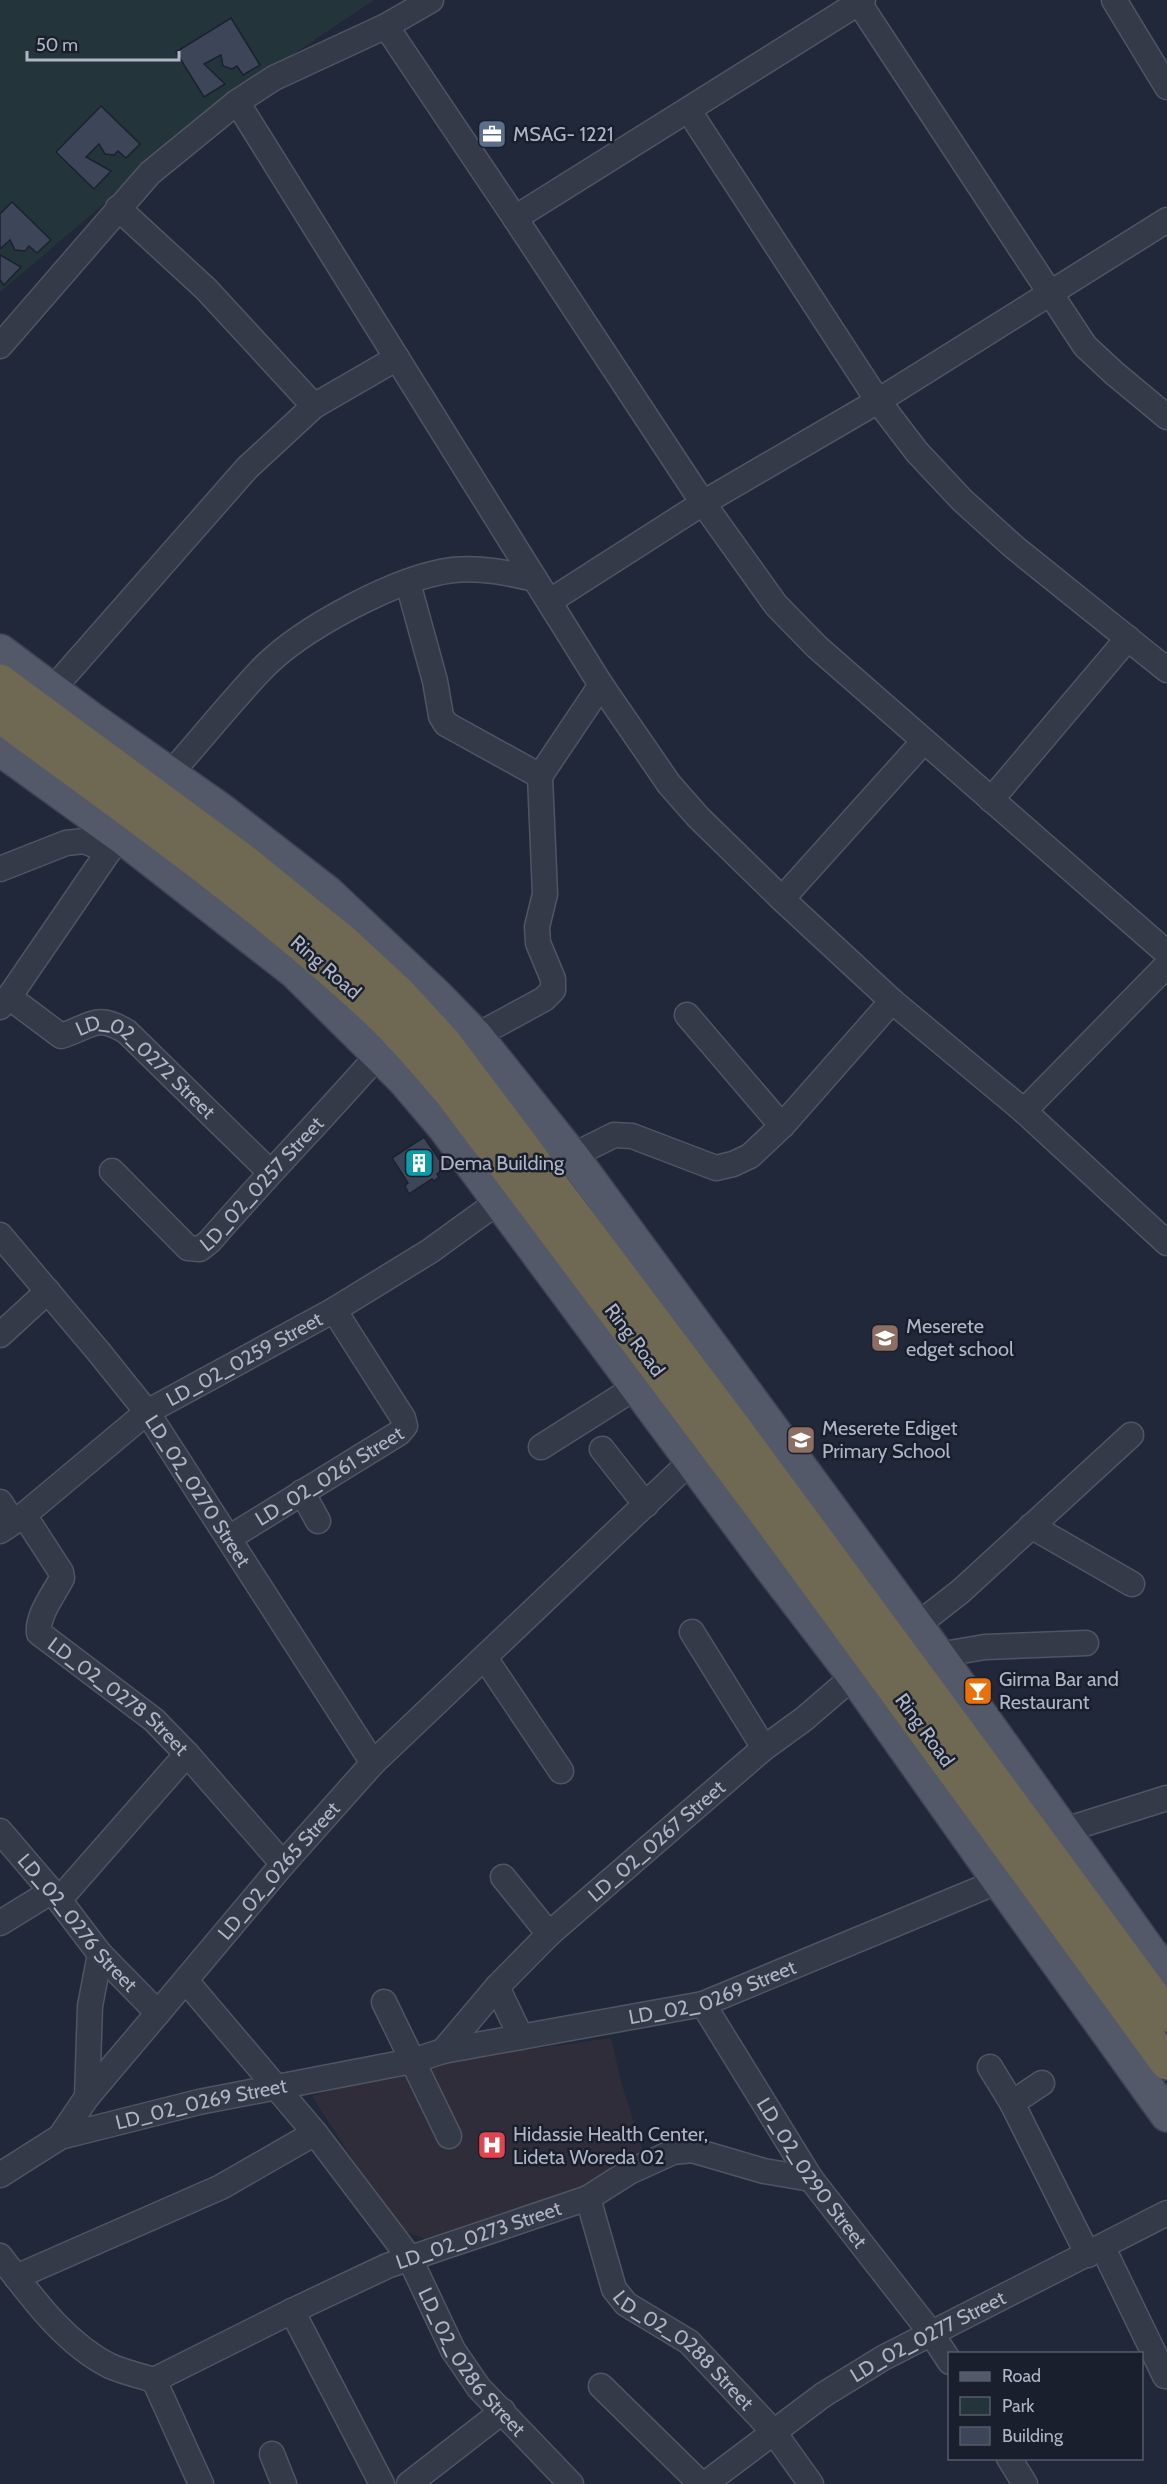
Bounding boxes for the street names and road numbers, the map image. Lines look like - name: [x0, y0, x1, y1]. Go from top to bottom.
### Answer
- street label: Ring Road: [286, 930, 366, 1004]
- street label: LD_02_0272 Street: [72, 1010, 220, 1124]
- street label: LD_02_0257 Street: [195, 1111, 329, 1256]
- street label: Ring Road: [600, 1299, 670, 1381]
- street label: LD_02_0259 Street: [162, 1307, 327, 1411]
- street label: LD_02_0270 Street: [140, 1410, 256, 1572]
- street label: LD_02_0261 Street: [251, 1421, 408, 1531]
- street label: LD_02_0278 Street: [43, 1632, 194, 1760]
- street label: Ring Road: [890, 1688, 960, 1772]
- street label: LD_02_0267 Street: [583, 1775, 730, 1907]
- street label: LD_02_0265 Street: [213, 1797, 345, 1944]
- street label: LD_02_0276 Street: [13, 1849, 142, 1997]
- street label: LD_02_0269 Street: [627, 1955, 800, 2029]
- street label: LD_02_0269 Street: [113, 2073, 289, 2135]
- street label: LD_02_0290 Street: [752, 2093, 872, 2253]
- street label: LD_02_0273 Street: [393, 2196, 565, 2274]
- street label: LD_02_0286 Street: [413, 2284, 531, 2441]
- street label: LD_02_0277 Street: [846, 2285, 1010, 2387]
- street label: LD_02_0288 Street: [608, 2286, 759, 2415]

